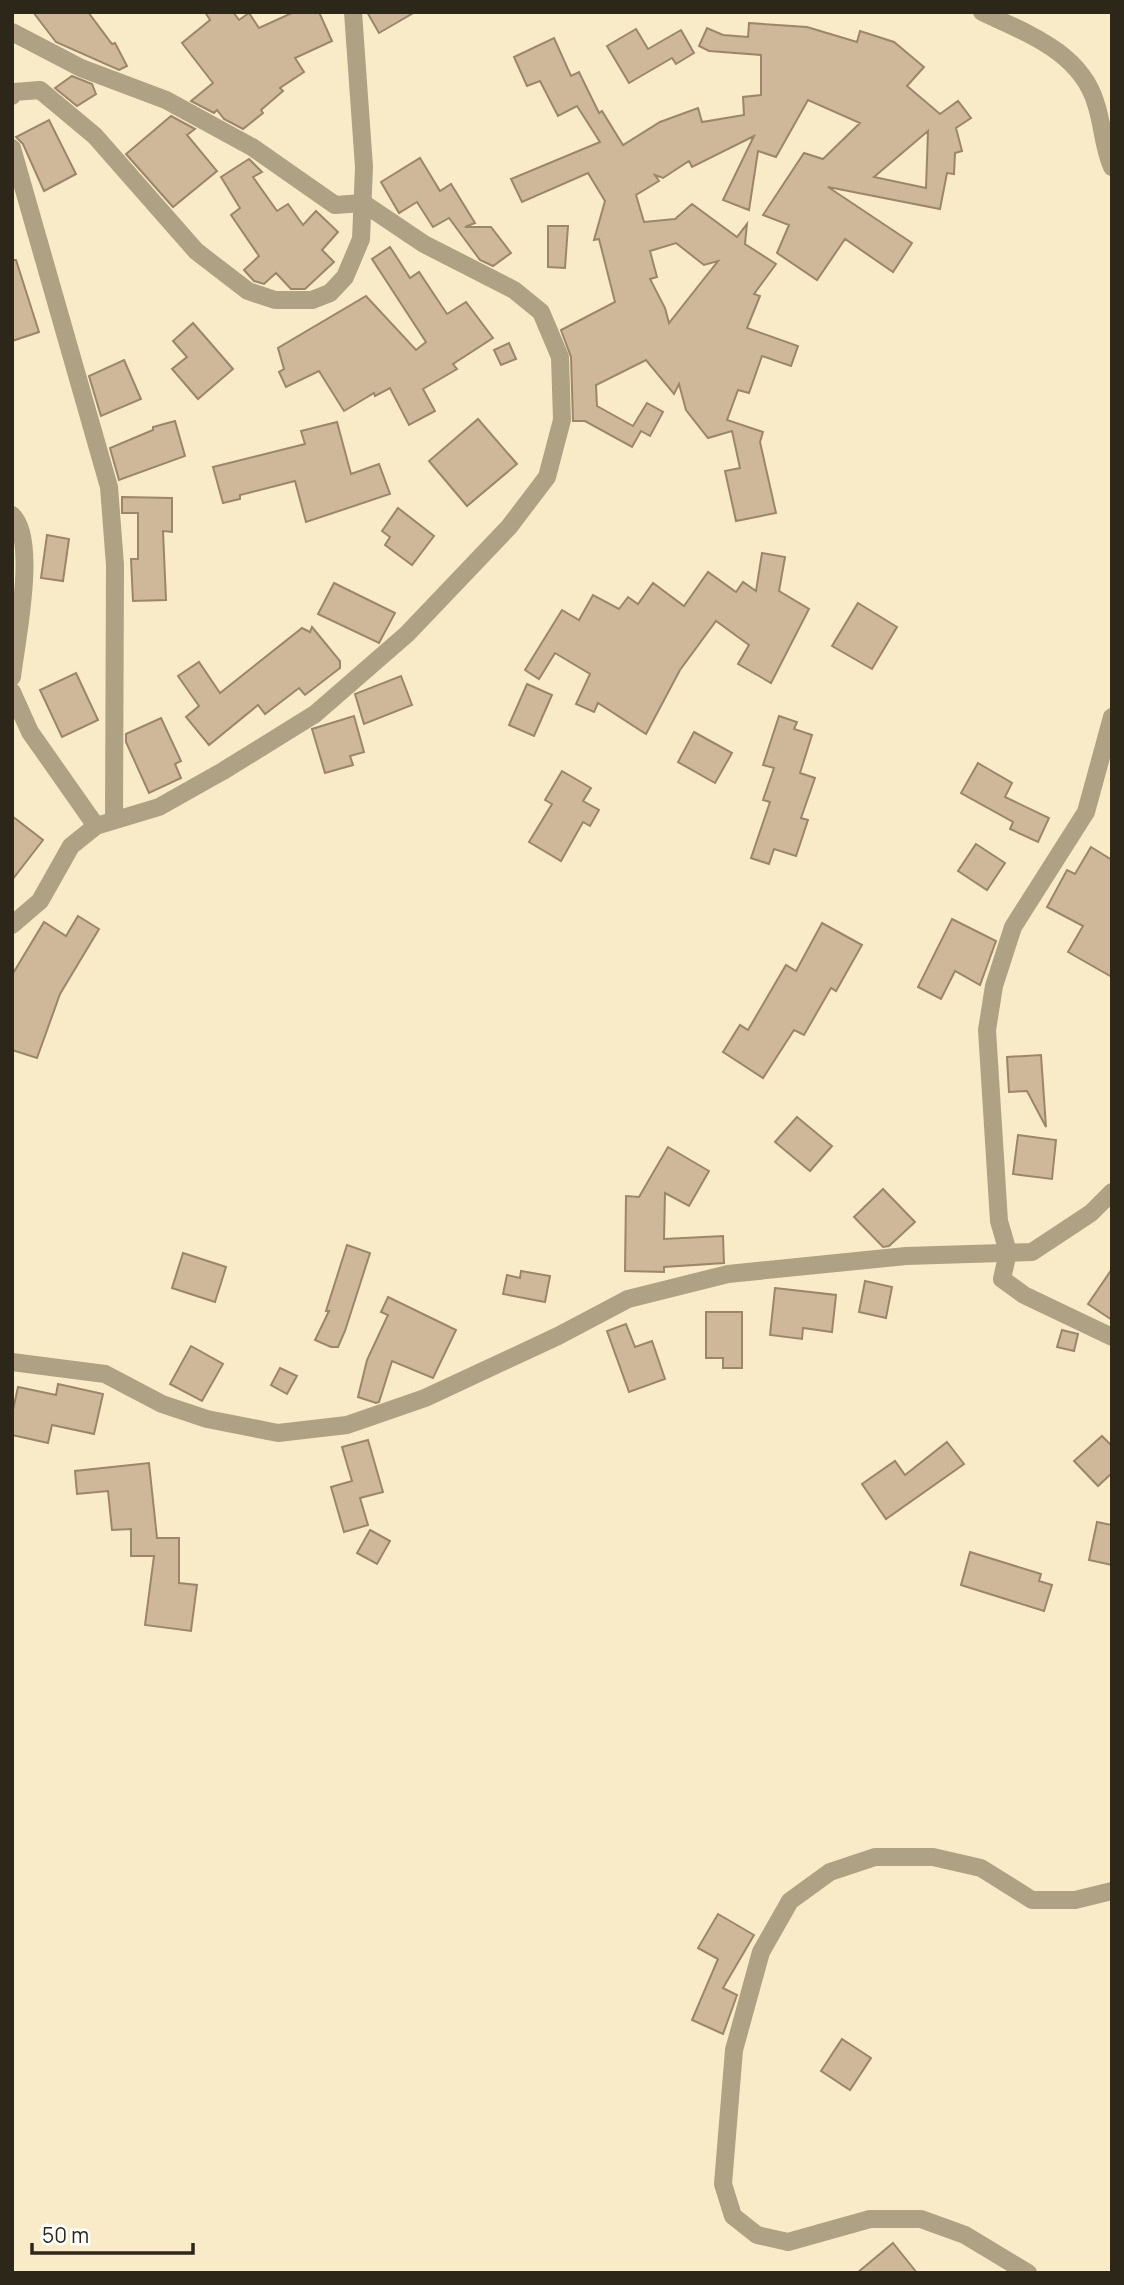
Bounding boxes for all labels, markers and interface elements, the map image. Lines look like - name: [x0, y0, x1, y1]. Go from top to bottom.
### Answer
- scale bar: [32, 2212, 192, 2256]
- text: 50 m: [42, 2221, 89, 2249]

